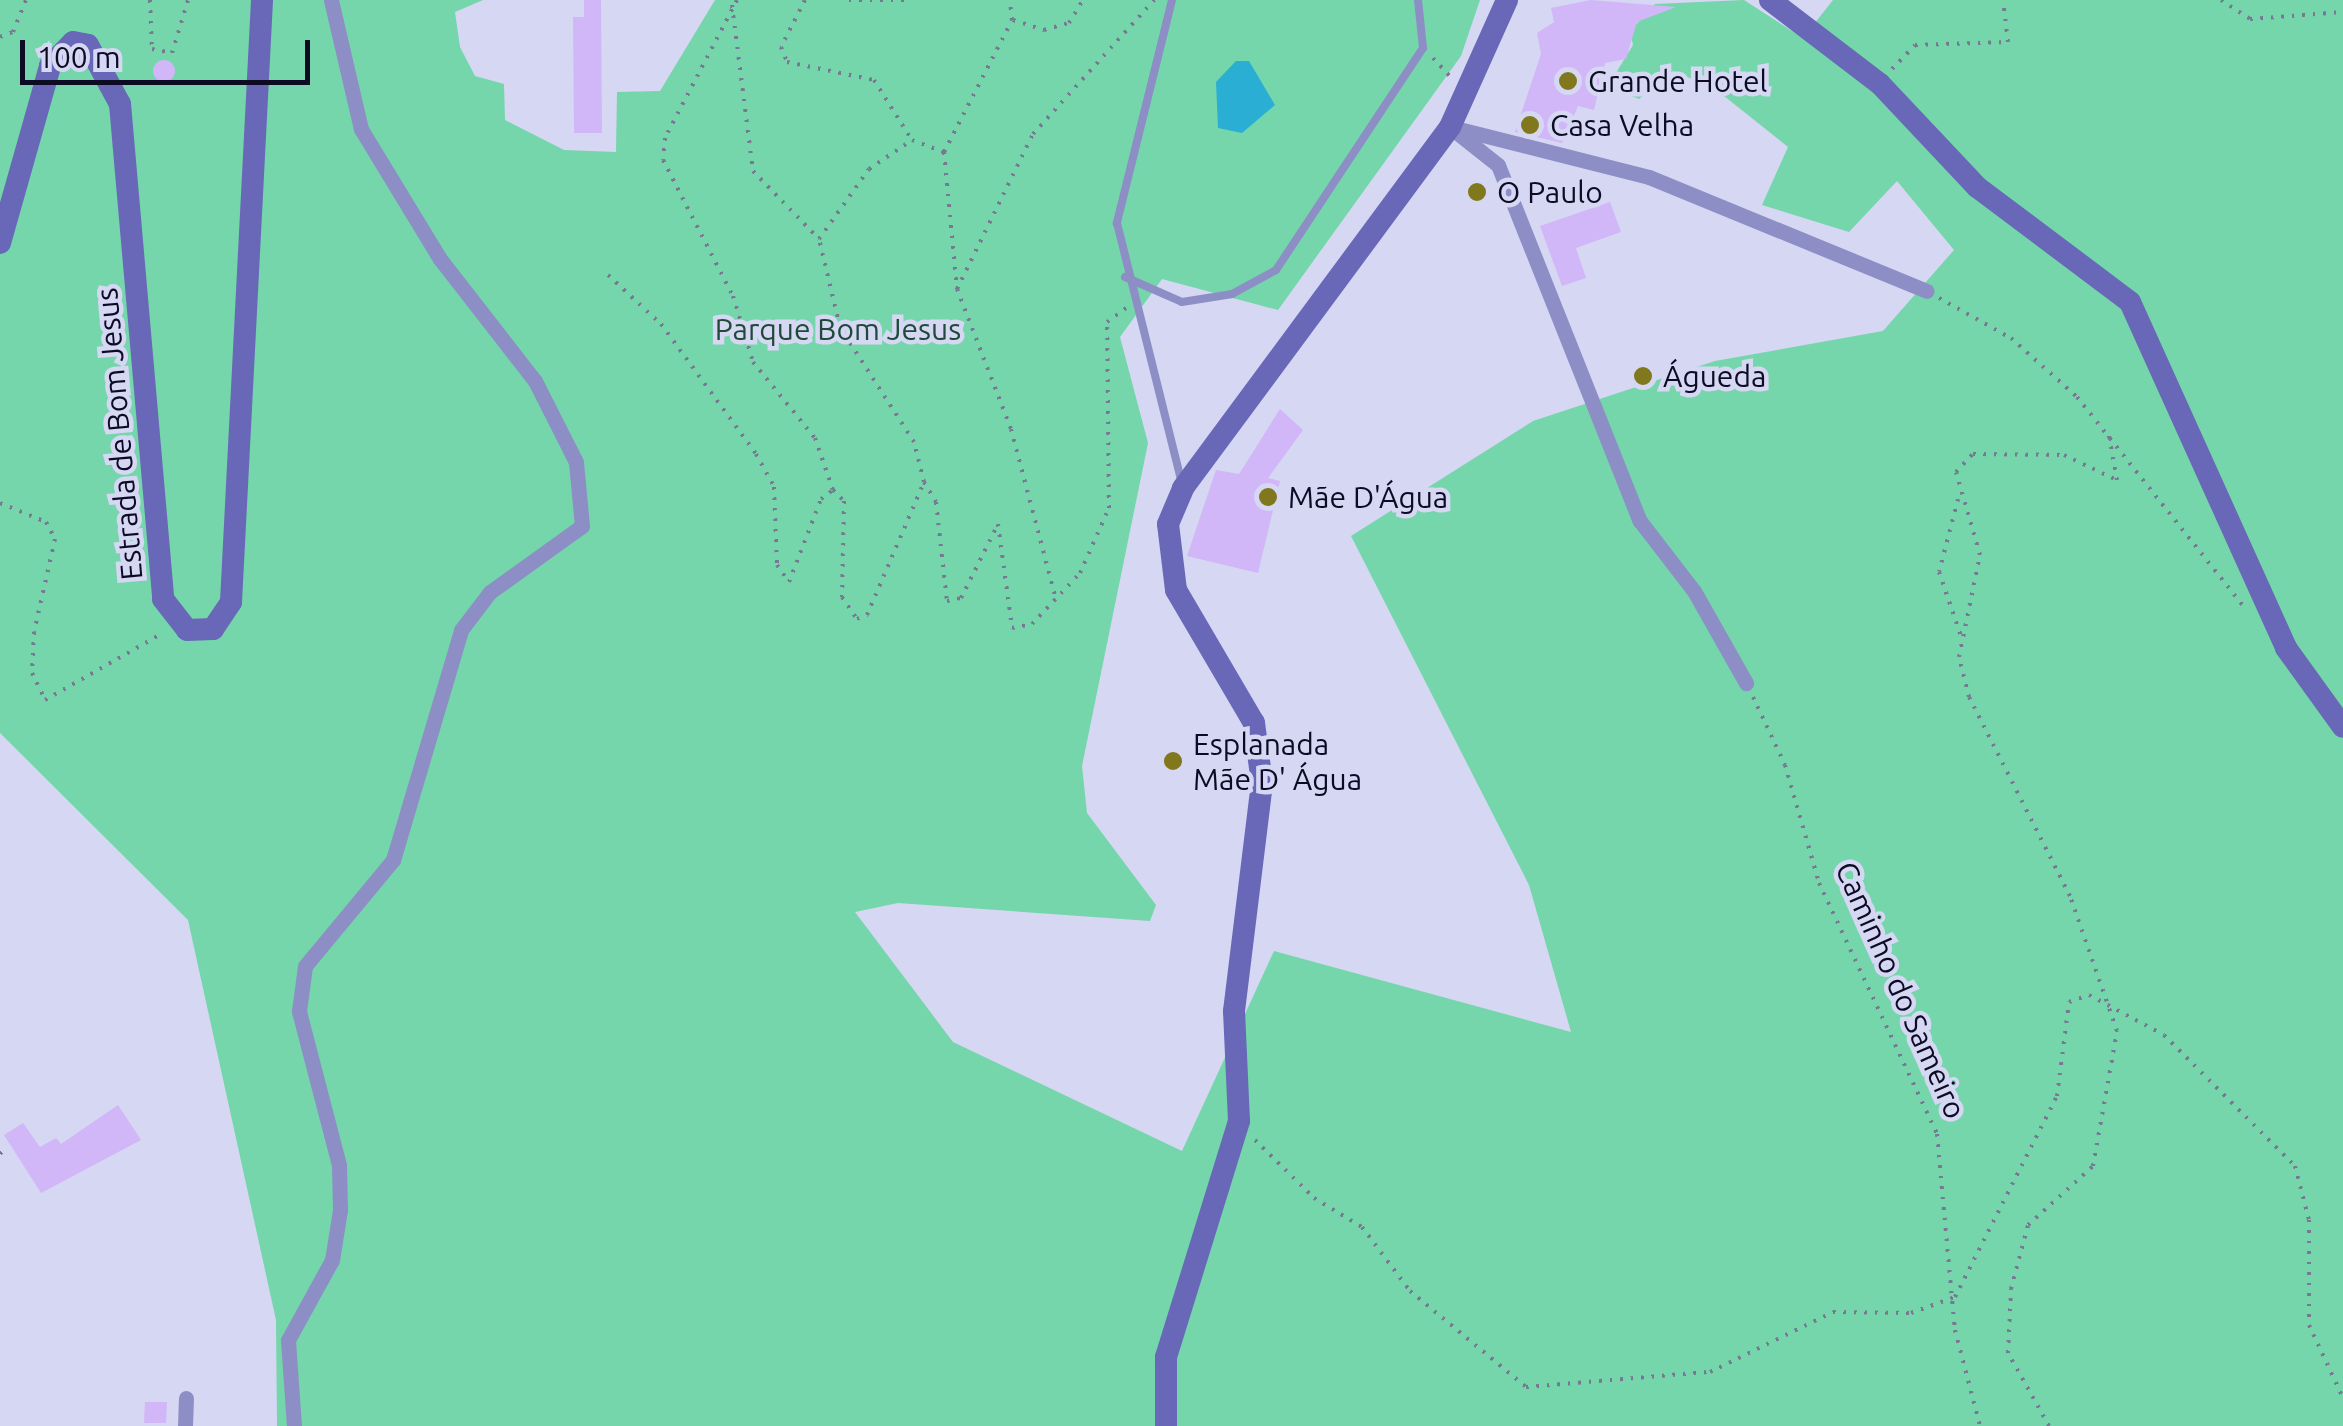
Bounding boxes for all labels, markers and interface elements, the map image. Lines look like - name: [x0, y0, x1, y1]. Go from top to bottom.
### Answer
- scale bar: [25, 20, 315, 82]
- text: 100 m: [37, 40, 121, 74]
- place label: Grande Hotel: [1588, 63, 1767, 99]
- marker: Grande Hotel: [1557, 70, 1579, 92]
- place label: Casa Velha: [1550, 107, 1694, 143]
- marker: Casa Velha: [1519, 114, 1541, 136]
- place label: O Paulo: [1497, 174, 1603, 210]
- marker: O Paulo: [1466, 181, 1488, 203]
- street label: Estrada de Bom Jesus: [88, 286, 150, 582]
- park label: Parque Bom Jesus: [715, 311, 961, 347]
- place label: Águeda: [1663, 358, 1766, 394]
- marker: Águeda: [1632, 365, 1654, 387]
- place label: Mãe D'Água: [1288, 479, 1448, 515]
- marker: Mãe D'Água: [1257, 486, 1279, 508]
- place label: Esplanada Mãe D' Água: [1193, 726, 1362, 796]
- marker: Esplanada Mãe D' Água: [1162, 750, 1184, 772]
- street label: Caminho do Sameiro: [1828, 856, 1974, 1124]

